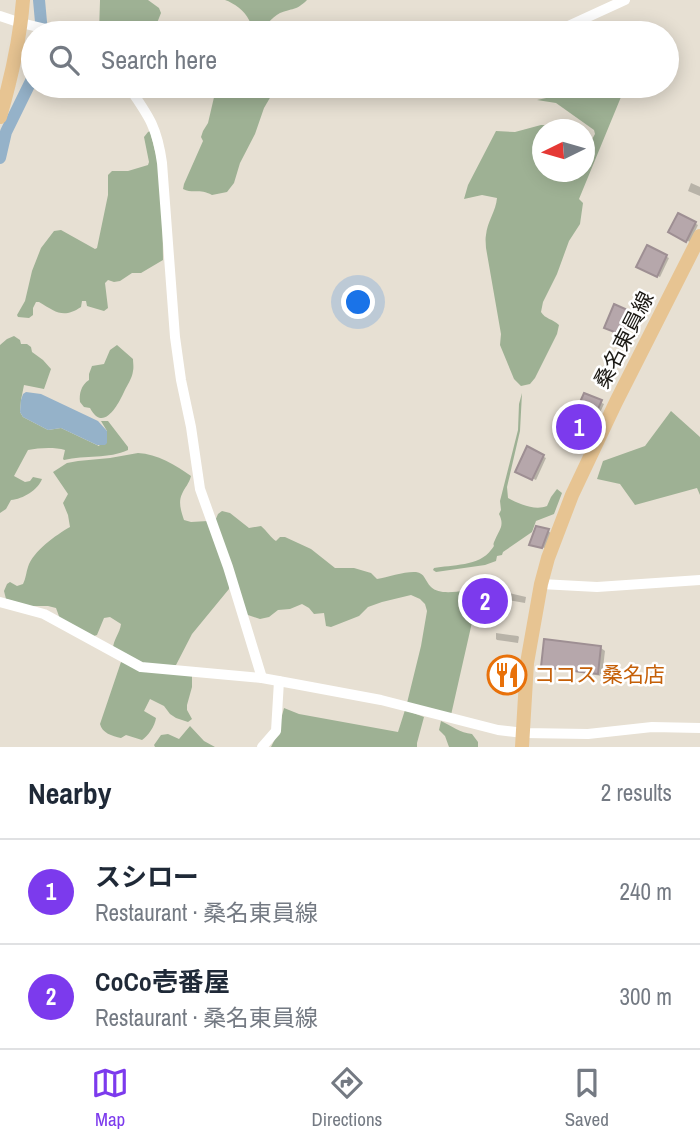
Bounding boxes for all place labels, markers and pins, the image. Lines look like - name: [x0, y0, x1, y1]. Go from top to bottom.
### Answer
- pin: 1: [556, 401, 602, 453]
- pin: 2: [462, 575, 508, 627]
- restaurant icon: ココス 桑名店: [486, 654, 528, 696]
- place label: ココス 桑名店: [534, 660, 665, 689]

